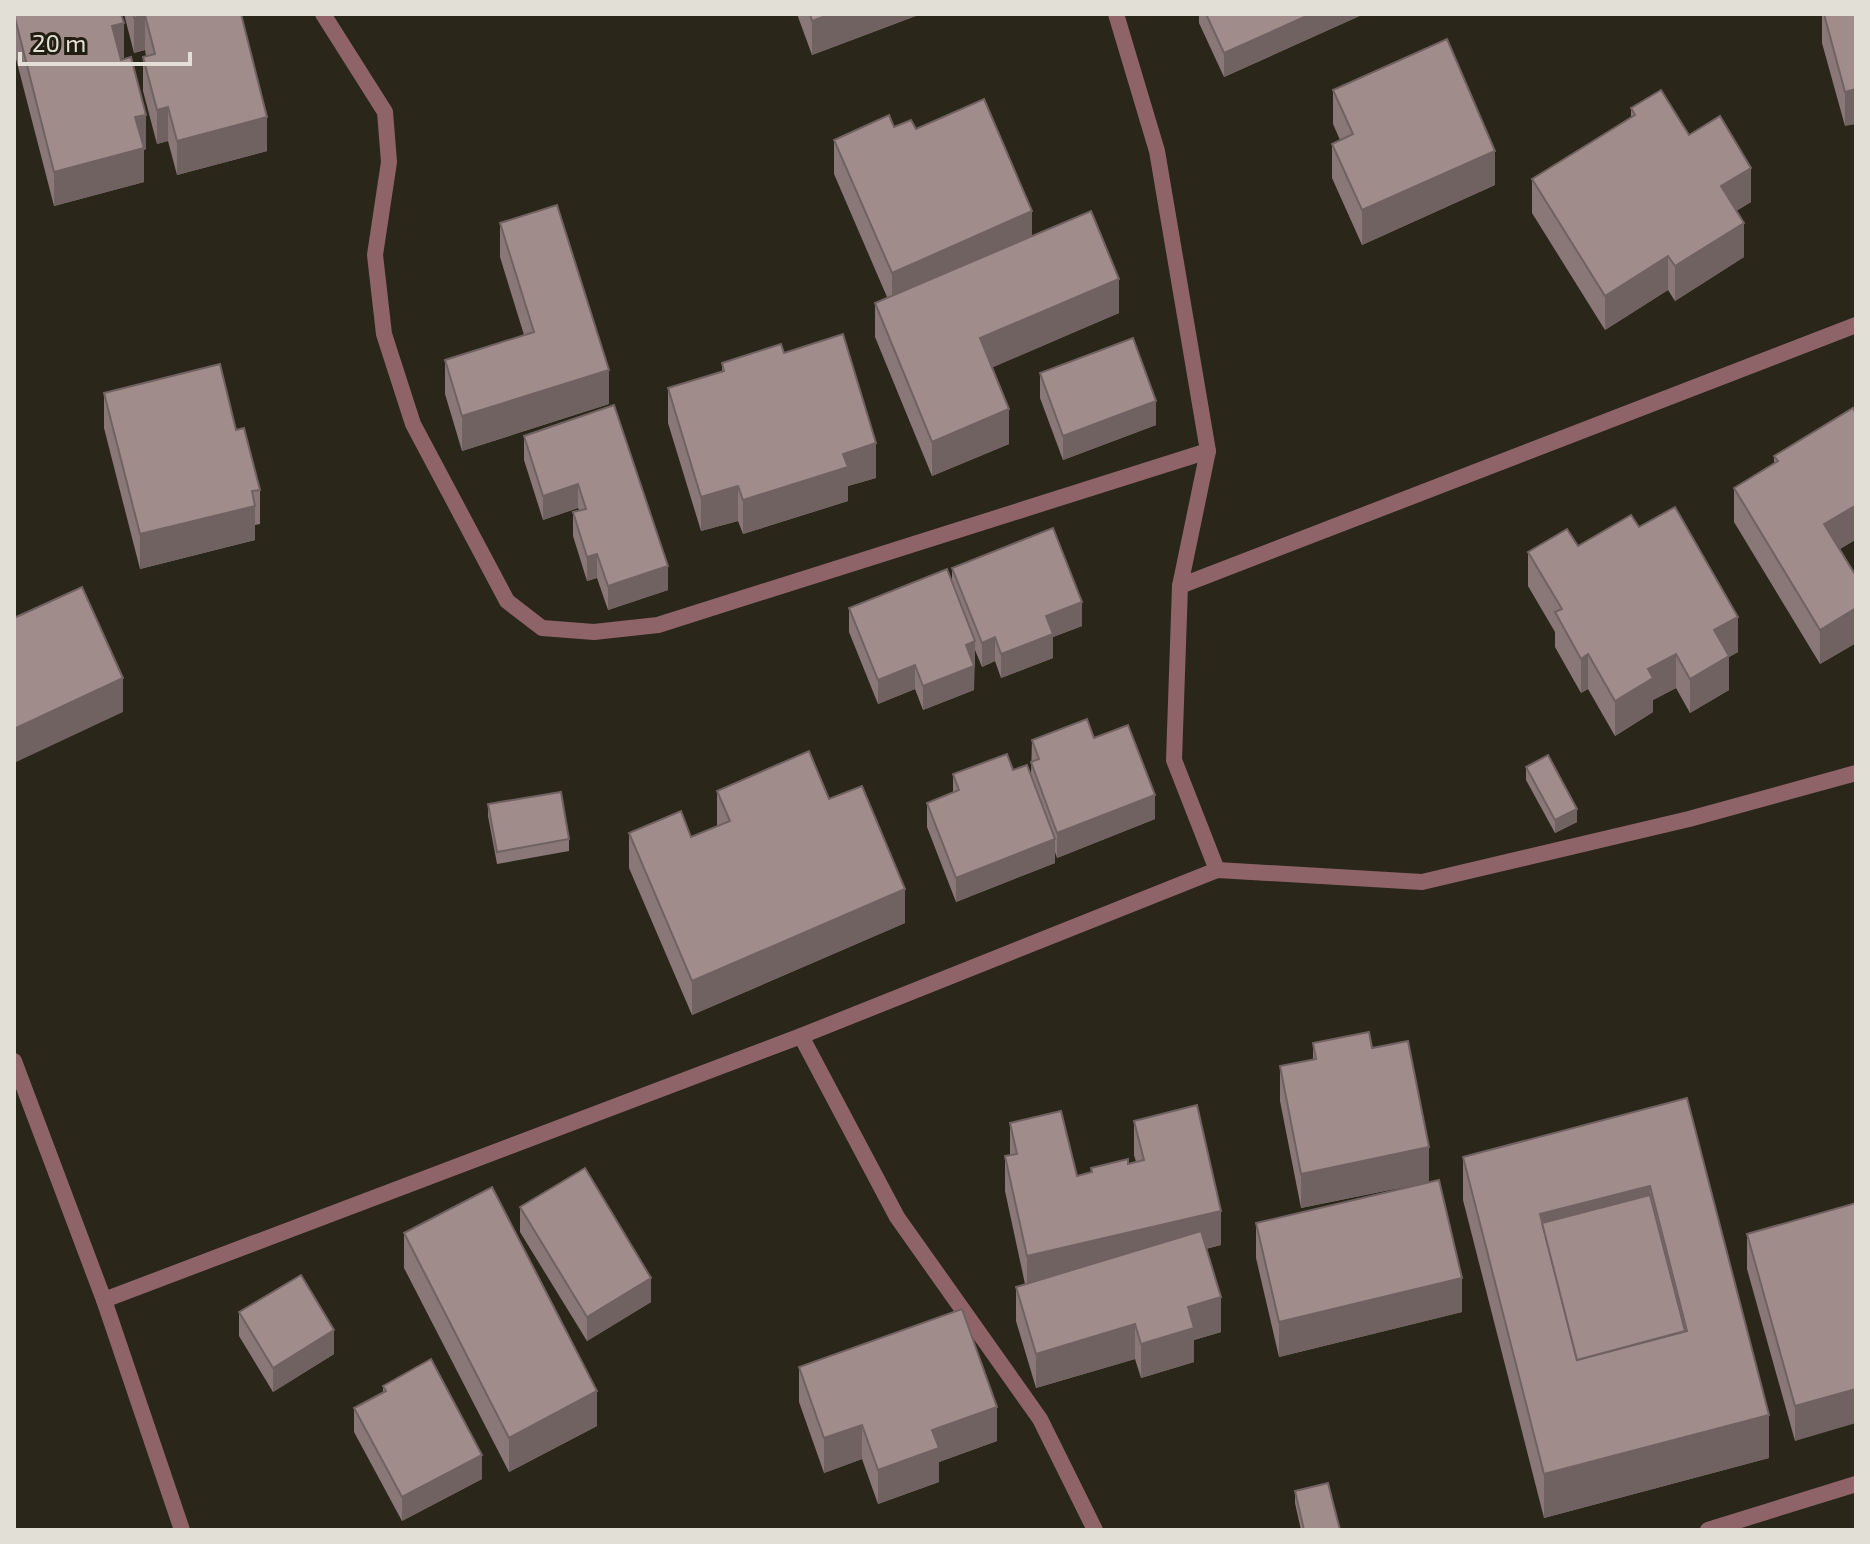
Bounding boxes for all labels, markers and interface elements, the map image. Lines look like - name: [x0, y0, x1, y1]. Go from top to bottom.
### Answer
- scale bar: [20, 16, 190, 66]
- text: 20 m: [32, 28, 86, 57]

